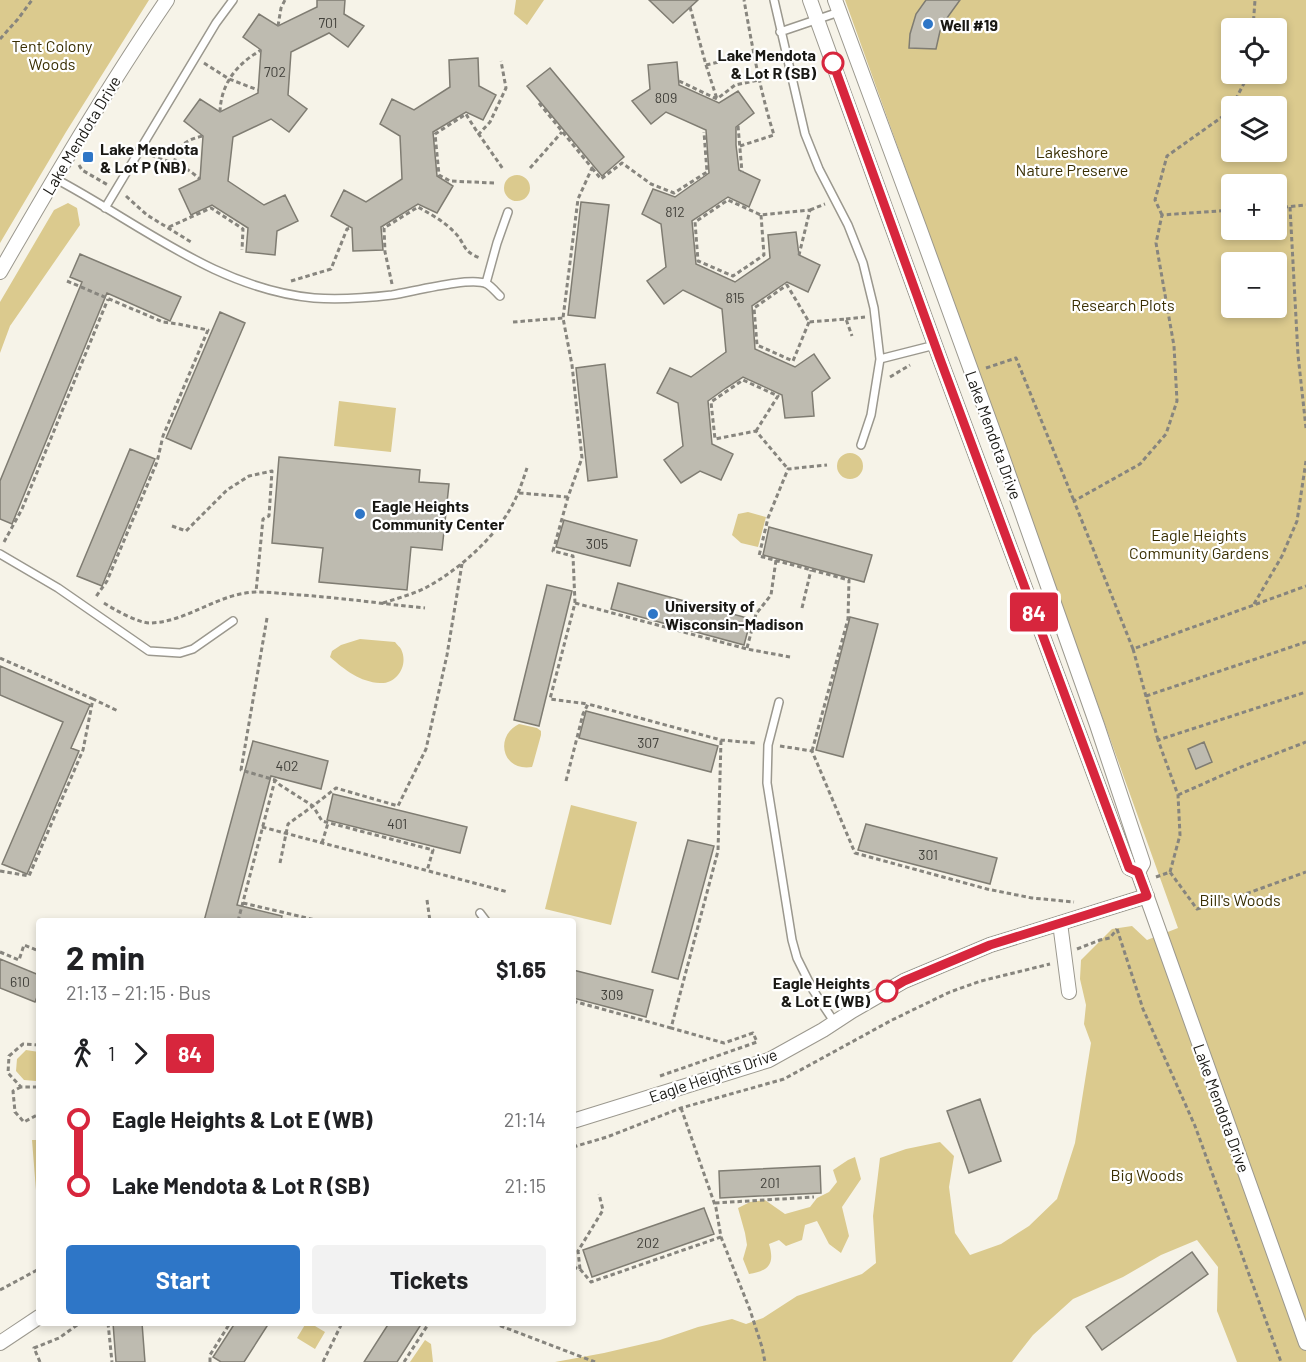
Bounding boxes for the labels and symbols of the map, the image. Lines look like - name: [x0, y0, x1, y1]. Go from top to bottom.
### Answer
- house number: 701: [318, 14, 338, 31]
- place label: Well #19: [940, 15, 998, 34]
- marker: Well #19: [921, 17, 935, 31]
- park label: Tent Colony Woods: [12, 36, 93, 73]
- place label: Lake Mendota & Lot R (SB): [718, 45, 816, 82]
- marker: Lake Mendota & Lot R (SB): [822, 52, 844, 74]
- house number: 702: [264, 63, 286, 80]
- street label: Lake Mendota Drive: [38, 72, 124, 198]
- house number: 809: [655, 89, 677, 106]
- place label: Lake Mendota & Lot P (NB): [100, 139, 198, 176]
- park label: Lakeshore Nature Preserve: [1016, 142, 1128, 179]
- marker: Lake Mendota & Lot P (NB): [81, 150, 95, 164]
- house number: 812: [665, 203, 685, 220]
- house number: 815: [726, 289, 745, 306]
- park label: Research Plots: [1071, 295, 1175, 314]
- street label: Lake Mendota Drive: [962, 368, 1026, 502]
- place label: Eagle Heights Community Center: [372, 496, 504, 533]
- marker: Eagle Heights Community Center: [353, 507, 367, 521]
- park label: Eagle Heights Community Gardens: [1129, 525, 1269, 562]
- house number: 305: [586, 535, 608, 552]
- line badge: 84: [1007, 592, 1061, 632]
- place label: University of Wisconsin-Madison: [665, 596, 803, 633]
- marker: University of Wisconsin-Madison: [646, 607, 660, 621]
- house number: 307: [637, 734, 659, 751]
- house number: 402: [275, 757, 299, 774]
- house number: 401: [387, 815, 407, 832]
- house number: 301: [918, 846, 938, 863]
- park label: Bill's Woods: [1199, 890, 1281, 909]
- house number: 610: [10, 973, 30, 990]
- place label: Eagle Heights & Lot E (WB): [773, 973, 870, 1010]
- marker: Eagle Heights & Lot E (WB): [876, 980, 898, 1002]
- house number: 309: [601, 986, 623, 1003]
- street label: Lake Mendota Drive: [1190, 1041, 1254, 1175]
- street label: Eagle Heights Drive: [646, 1044, 780, 1106]
- park label: Big Woods: [1110, 1165, 1184, 1184]
- house number: 201: [760, 1174, 780, 1191]
- house number: 202: [637, 1234, 659, 1251]

